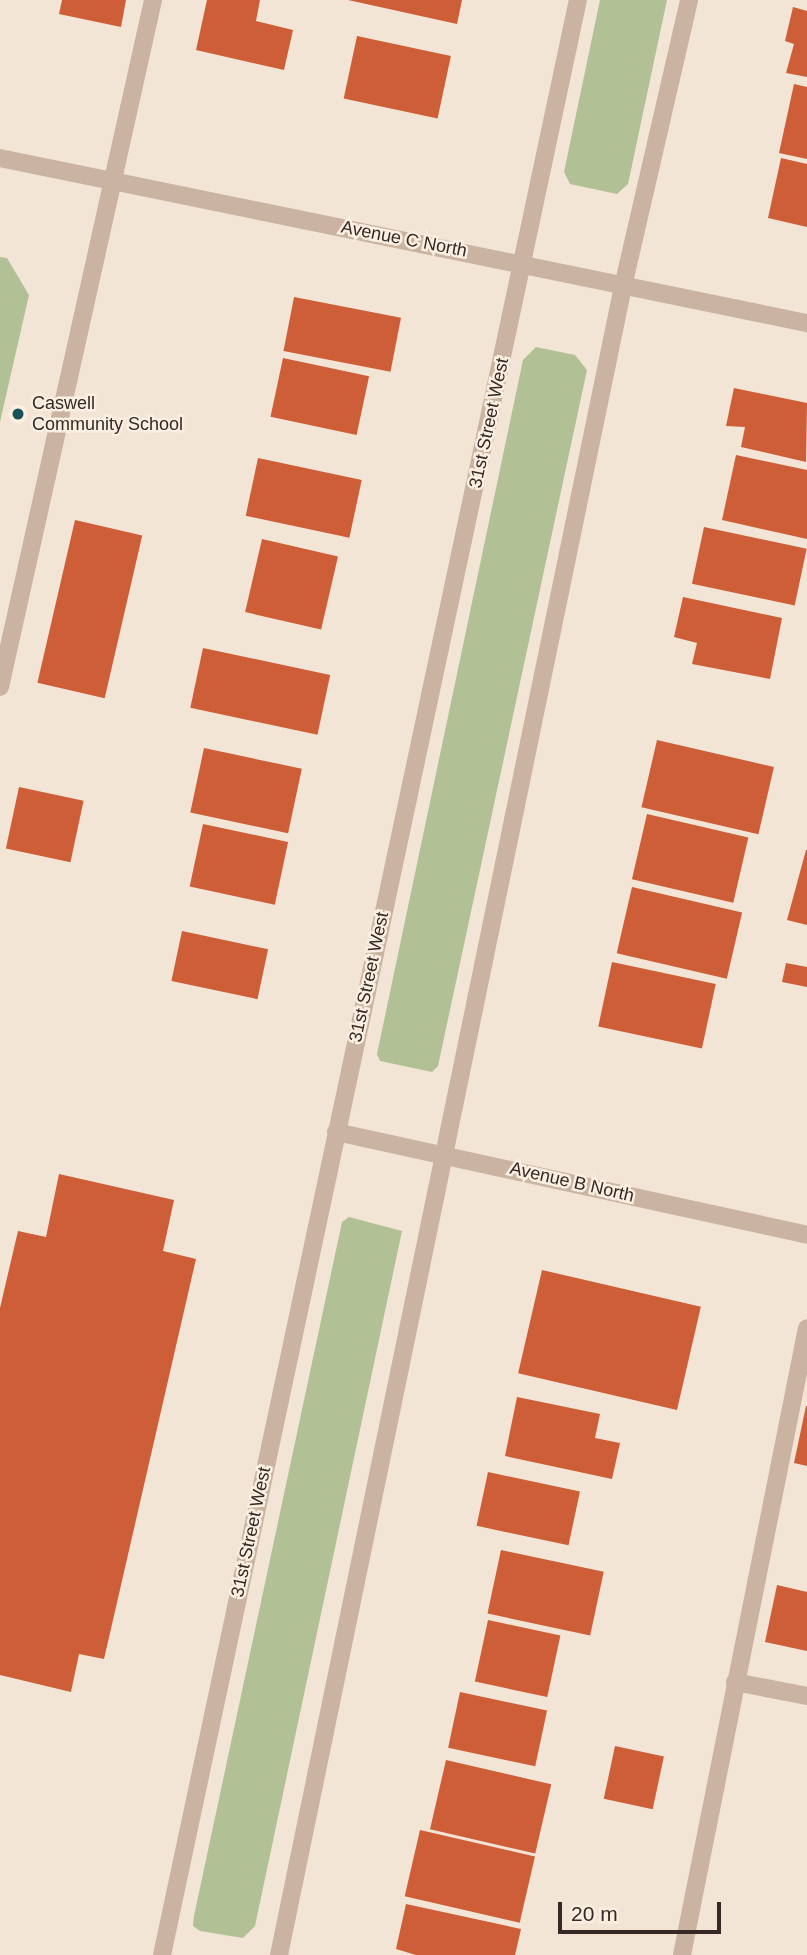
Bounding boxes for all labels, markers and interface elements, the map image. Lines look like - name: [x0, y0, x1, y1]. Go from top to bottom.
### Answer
- street label: Avenue C North: [339, 216, 469, 262]
- street label: 31st Street West: [465, 356, 513, 490]
- place label: Caswell Community School: [32, 393, 183, 436]
- marker: Caswell Community School: [10, 406, 26, 422]
- street label: 31st Street West: [345, 910, 393, 1044]
- street label: Avenue B North: [508, 1157, 636, 1207]
- street label: 31st Street West: [227, 1465, 275, 1599]
- scale bar: [562, 1888, 725, 1932]
- text: 20 m: [571, 1902, 618, 1925]

